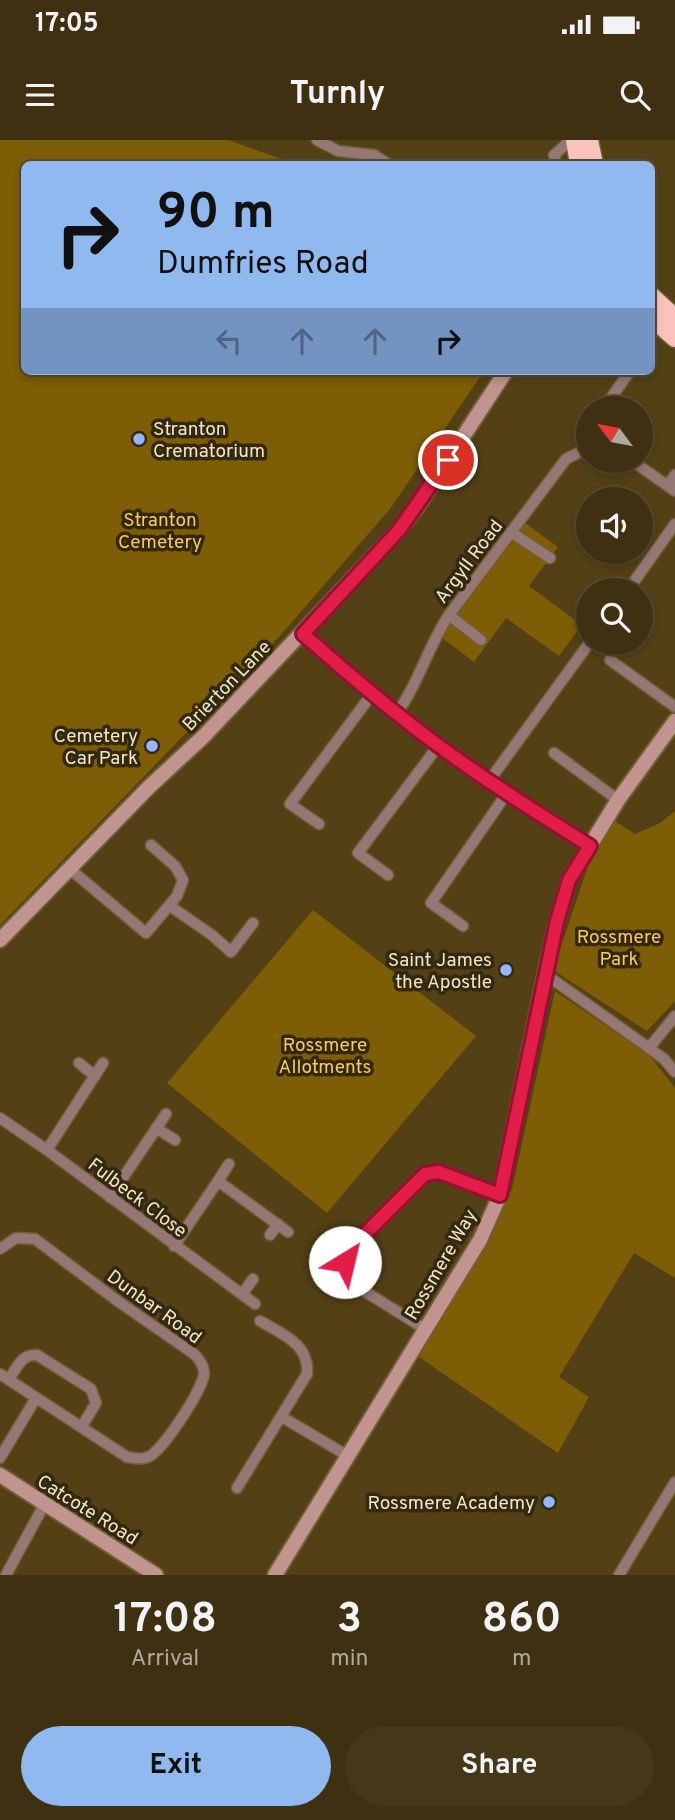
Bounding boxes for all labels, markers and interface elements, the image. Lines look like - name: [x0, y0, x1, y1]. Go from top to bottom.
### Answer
- text: 17:05: [35, 8, 99, 41]
- text: Turnly: [290, 75, 385, 115]
- icon: menu: [21, 76, 59, 114]
- icon: search: [616, 76, 654, 114]
- text: 90 m: [157, 184, 275, 246]
- icon: right: [42, 189, 133, 280]
- text: Dumfries Road: [157, 245, 369, 285]
- icon: left: [210, 322, 248, 360]
- icon: ahead: [283, 322, 321, 360]
- icon: ahead: [356, 322, 394, 360]
- icon: right: [429, 322, 467, 360]
- north arrow: [576, 396, 653, 472]
- map controls: [576, 396, 653, 655]
- place label: Stranton Crematorium: [153, 418, 265, 464]
- pin: [418, 430, 478, 490]
- marker: Stranton Crematorium: [131, 431, 147, 447]
- icon: arrive: [429, 441, 467, 479]
- button: sound: [576, 487, 653, 564]
- park label: Stranton Cemetery: [118, 509, 202, 555]
- street label: Argyll Road: [430, 515, 509, 609]
- button: search: [576, 578, 653, 655]
- street label: Brierton Lane: [178, 636, 277, 737]
- place label: Cemetery Car Park: [54, 725, 138, 771]
- marker: Cemetery Car Park: [144, 738, 160, 754]
- park label: Rossmere Park: [577, 926, 661, 972]
- place label: Saint James the Apostle: [388, 949, 492, 995]
- marker: Saint James the Apostle: [498, 962, 514, 978]
- park label: Rossmere Allotments: [279, 1034, 371, 1080]
- street label: Fulbeck Close: [82, 1154, 191, 1244]
- street label: Rossmere Way: [400, 1205, 483, 1325]
- position arrow: [308, 1225, 382, 1299]
- street label: Dunbar Road: [102, 1265, 206, 1350]
- street label: Catcote Road: [32, 1470, 142, 1551]
- place label: Rossmere Academy: [367, 1492, 535, 1516]
- marker: Rossmere Academy: [541, 1494, 557, 1510]
- text: 17:08: [113, 1594, 217, 1647]
- text: 3: [337, 1594, 362, 1647]
- text: 860: [482, 1594, 562, 1647]
- text: Arrival: [131, 1645, 199, 1674]
- text: min: [330, 1645, 368, 1674]
- text: m: [512, 1645, 531, 1674]
- button: Exit: [21, 1726, 331, 1806]
- button: Share: [345, 1726, 654, 1806]

